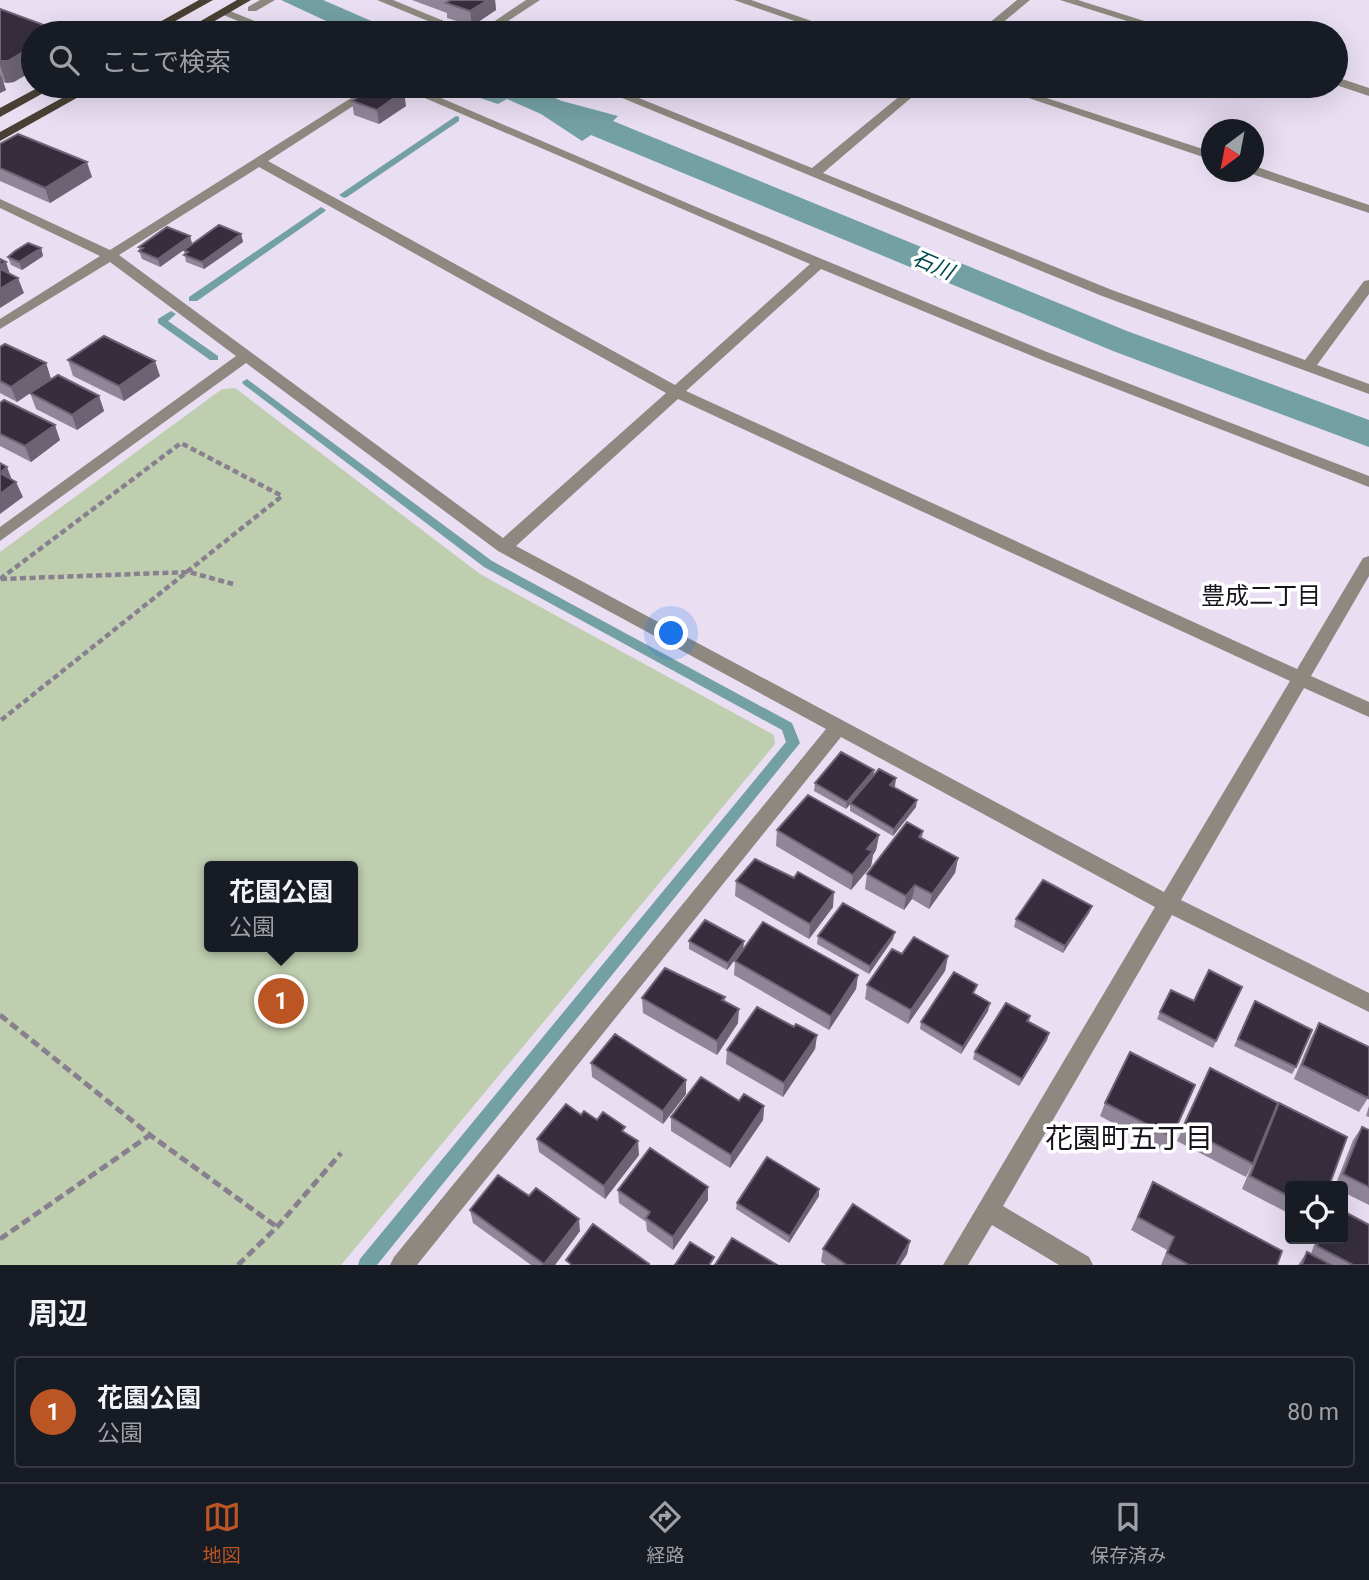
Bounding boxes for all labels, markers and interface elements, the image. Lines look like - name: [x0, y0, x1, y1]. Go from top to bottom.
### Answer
- search box: [21, 21, 1348, 98]
- icon: search: [45, 41, 83, 79]
- text: ここで検索: [101, 47, 231, 77]
- north arrow: [1201, 119, 1264, 182]
- water label: 石川: [909, 246, 959, 285]
- district label: 豊成二丁目: [1201, 582, 1321, 610]
- your location: [654, 616, 688, 650]
- popup: [204, 861, 358, 952]
- text: 花園公園: [229, 877, 333, 907]
- text: 公園: [229, 914, 275, 941]
- pin: 1: [258, 975, 304, 1027]
- district label: 花園町五丁目: [1045, 1122, 1213, 1155]
- map controls: [1285, 1181, 1348, 1244]
- button: locate: [1285, 1181, 1348, 1244]
- text: 周辺: [28, 1296, 88, 1331]
- text: 花園公園: [97, 1383, 201, 1413]
- text: 1: [46, 1399, 60, 1426]
- text: 80 m: [1287, 1399, 1339, 1426]
- text: 公園: [97, 1420, 143, 1447]
- tab: 地図: [203, 1498, 241, 1567]
- tab: 経路: [646, 1498, 684, 1567]
- tab: 保存済み: [1090, 1498, 1166, 1567]

